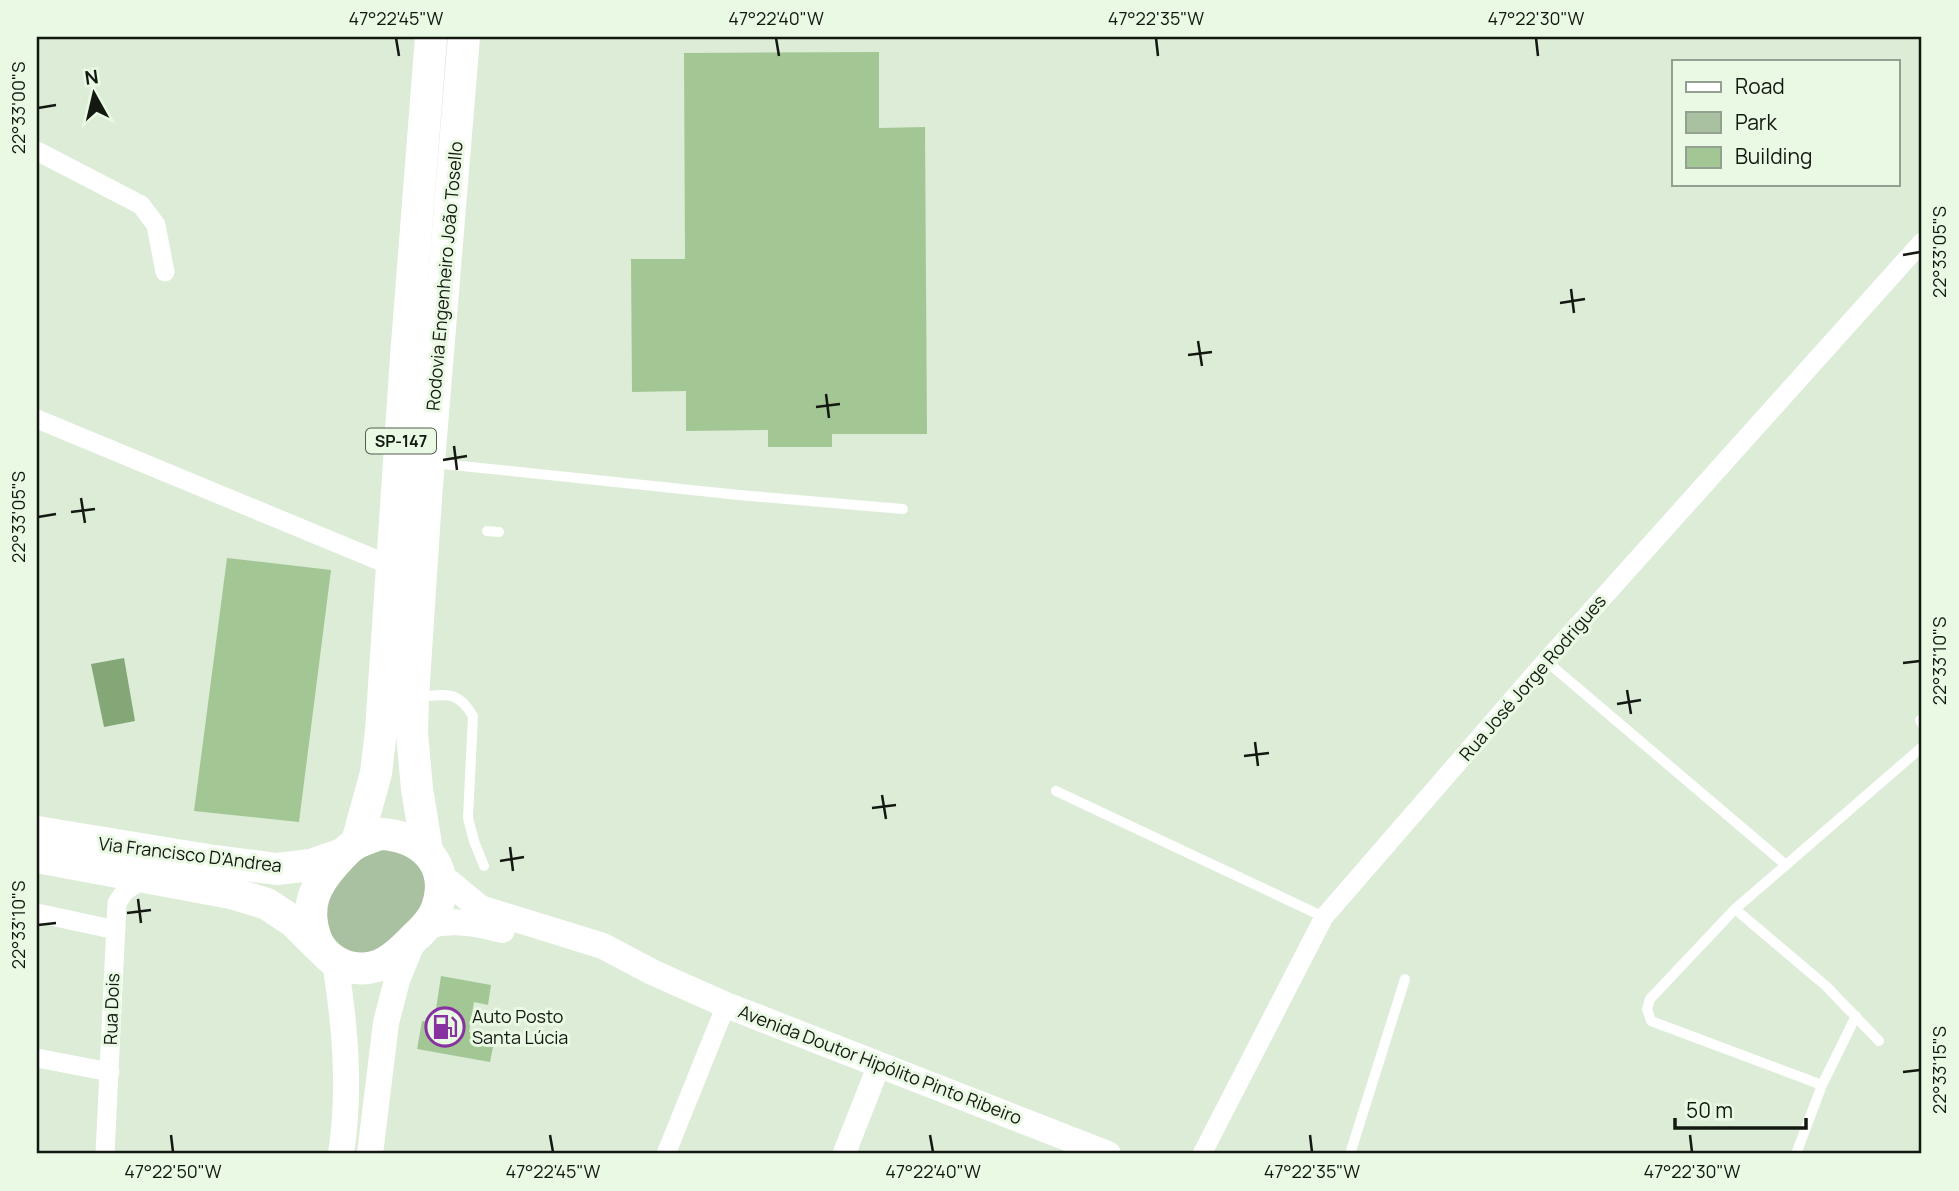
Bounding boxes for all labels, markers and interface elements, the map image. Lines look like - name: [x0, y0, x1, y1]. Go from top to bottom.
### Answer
- text: 47°22'45"W: [349, 6, 444, 30]
- text: 47°22'40"W: [728, 6, 824, 30]
- text: 47°22'35"W: [1108, 6, 1204, 30]
- text: 47°22'30"W: [1488, 6, 1585, 30]
- north arrow: [60, 60, 130, 130]
- legend: [1672, 60, 1899, 186]
- text: 22°33'00"S: [6, 62, 30, 154]
- text: N: [83, 63, 100, 91]
- text: Road: [1735, 72, 1785, 100]
- text: Park: [1735, 108, 1777, 136]
- street label: Rodovia Engenheiro João Tosello: [420, 140, 468, 412]
- text: Building: [1735, 142, 1812, 170]
- text: 22°33'05"S: [1927, 206, 1951, 298]
- road number: SP-147: [366, 428, 436, 454]
- text: 22°33'05"S: [6, 471, 30, 563]
- street label: Rua José Jorge Rodrigues: [1453, 589, 1611, 765]
- text: 22°33'10"S: [1927, 617, 1951, 705]
- street label: Via Francisco D'Andrea: [97, 831, 283, 877]
- text: 22°33'10"S: [6, 881, 30, 969]
- street label: Rua Dois: [98, 973, 124, 1045]
- street label: Avenida Doutor Hipólito Pinto Ribeiro: [735, 999, 1026, 1129]
- place label: Auto Posto Santa Lúcia: [472, 1004, 568, 1049]
- fuel station icon: Auto Posto Santa Lúcia: [424, 1006, 466, 1048]
- text: 22°33'15"S: [1927, 1026, 1951, 1114]
- scale bar: [1675, 1086, 1807, 1130]
- text: 50 m: [1686, 1096, 1733, 1124]
- text: 47°22'50"W: [124, 1159, 222, 1183]
- text: 47°22'45"W: [506, 1159, 601, 1183]
- text: 47°22'40"W: [885, 1159, 981, 1183]
- text: 47°22'35"W: [1264, 1159, 1360, 1183]
- text: 47°22'30"W: [1644, 1159, 1741, 1183]

